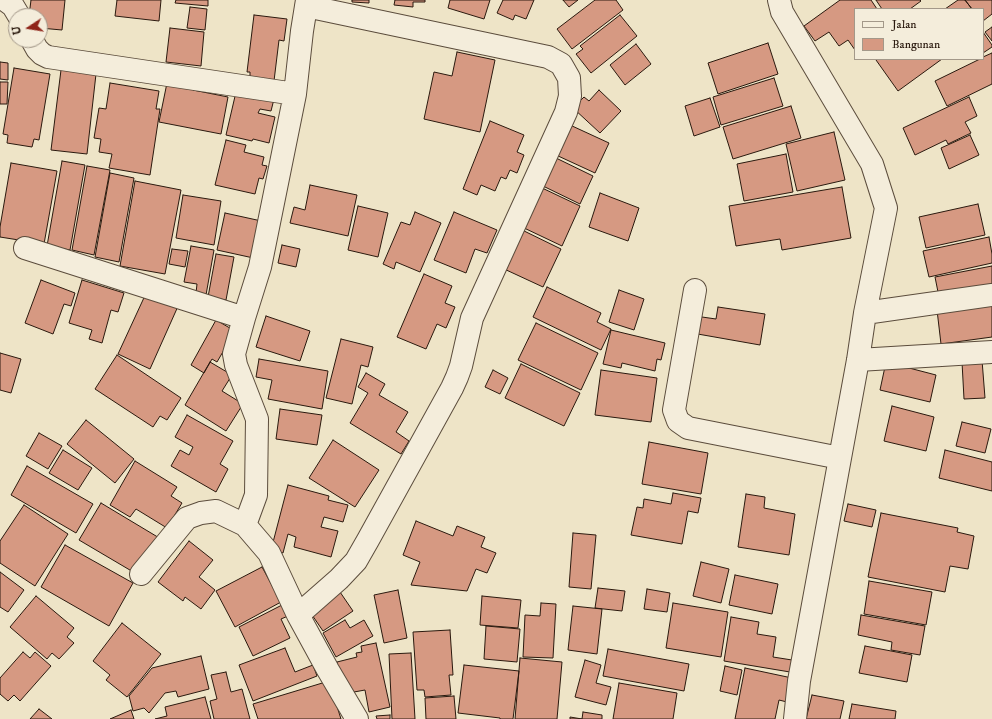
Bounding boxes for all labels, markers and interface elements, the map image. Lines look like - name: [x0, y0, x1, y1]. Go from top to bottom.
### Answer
- north arrow: [8, 8, 48, 48]
- legend: [854, 8, 984, 60]
- text: Jalan: [892, 17, 917, 32]
- text: U: [10, 25, 25, 36]
- text: Bangunan: [892, 37, 940, 52]

